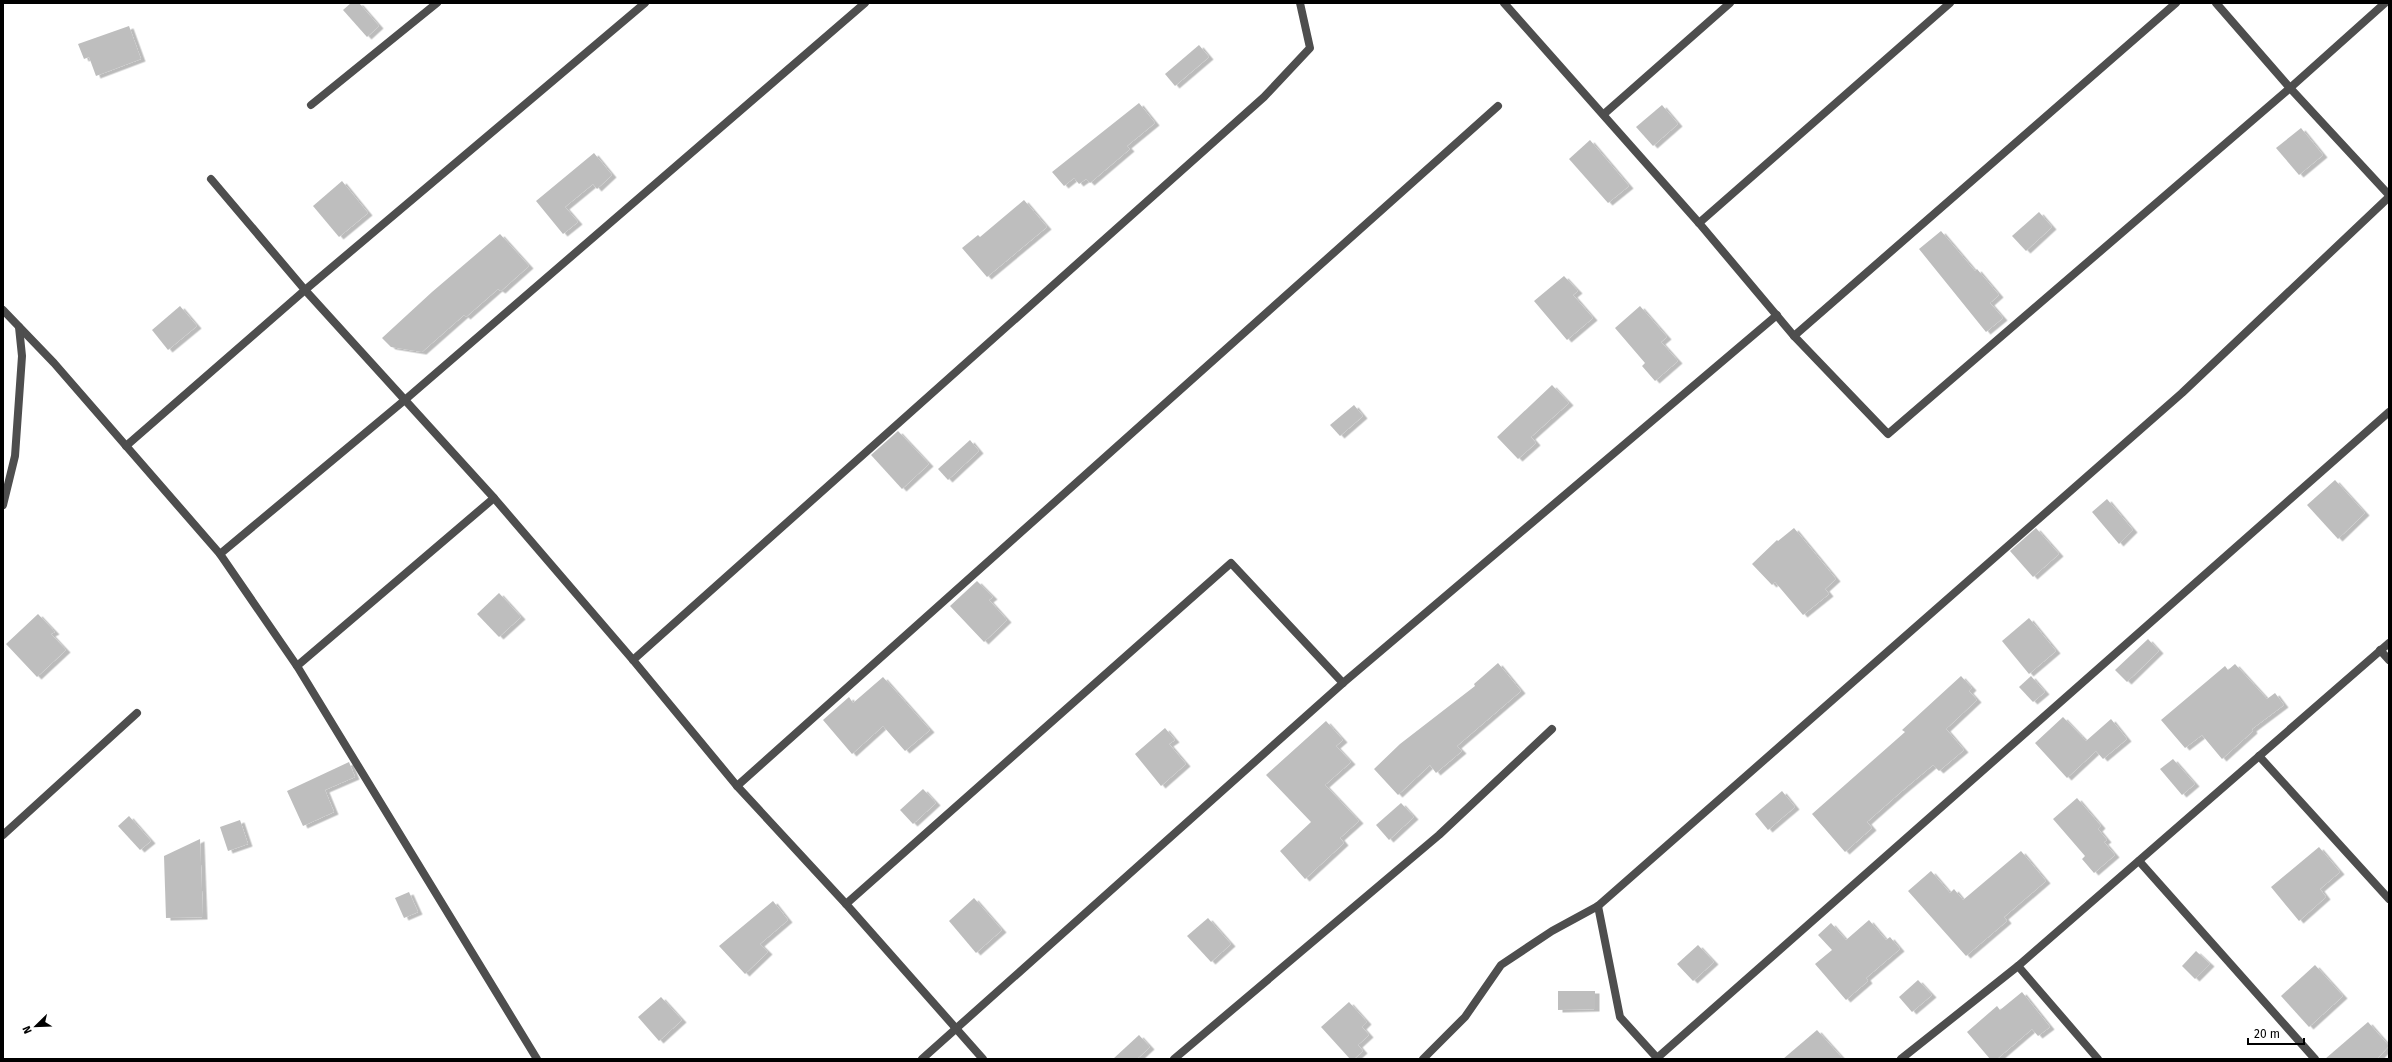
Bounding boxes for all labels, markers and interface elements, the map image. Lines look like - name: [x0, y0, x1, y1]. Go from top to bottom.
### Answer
- north arrow: [16, 1006, 56, 1046]
- scale bar: [2248, 1020, 2304, 1046]
- text: N: [20, 1024, 35, 1036]
- text: 20 m: [2254, 1027, 2280, 1041]

